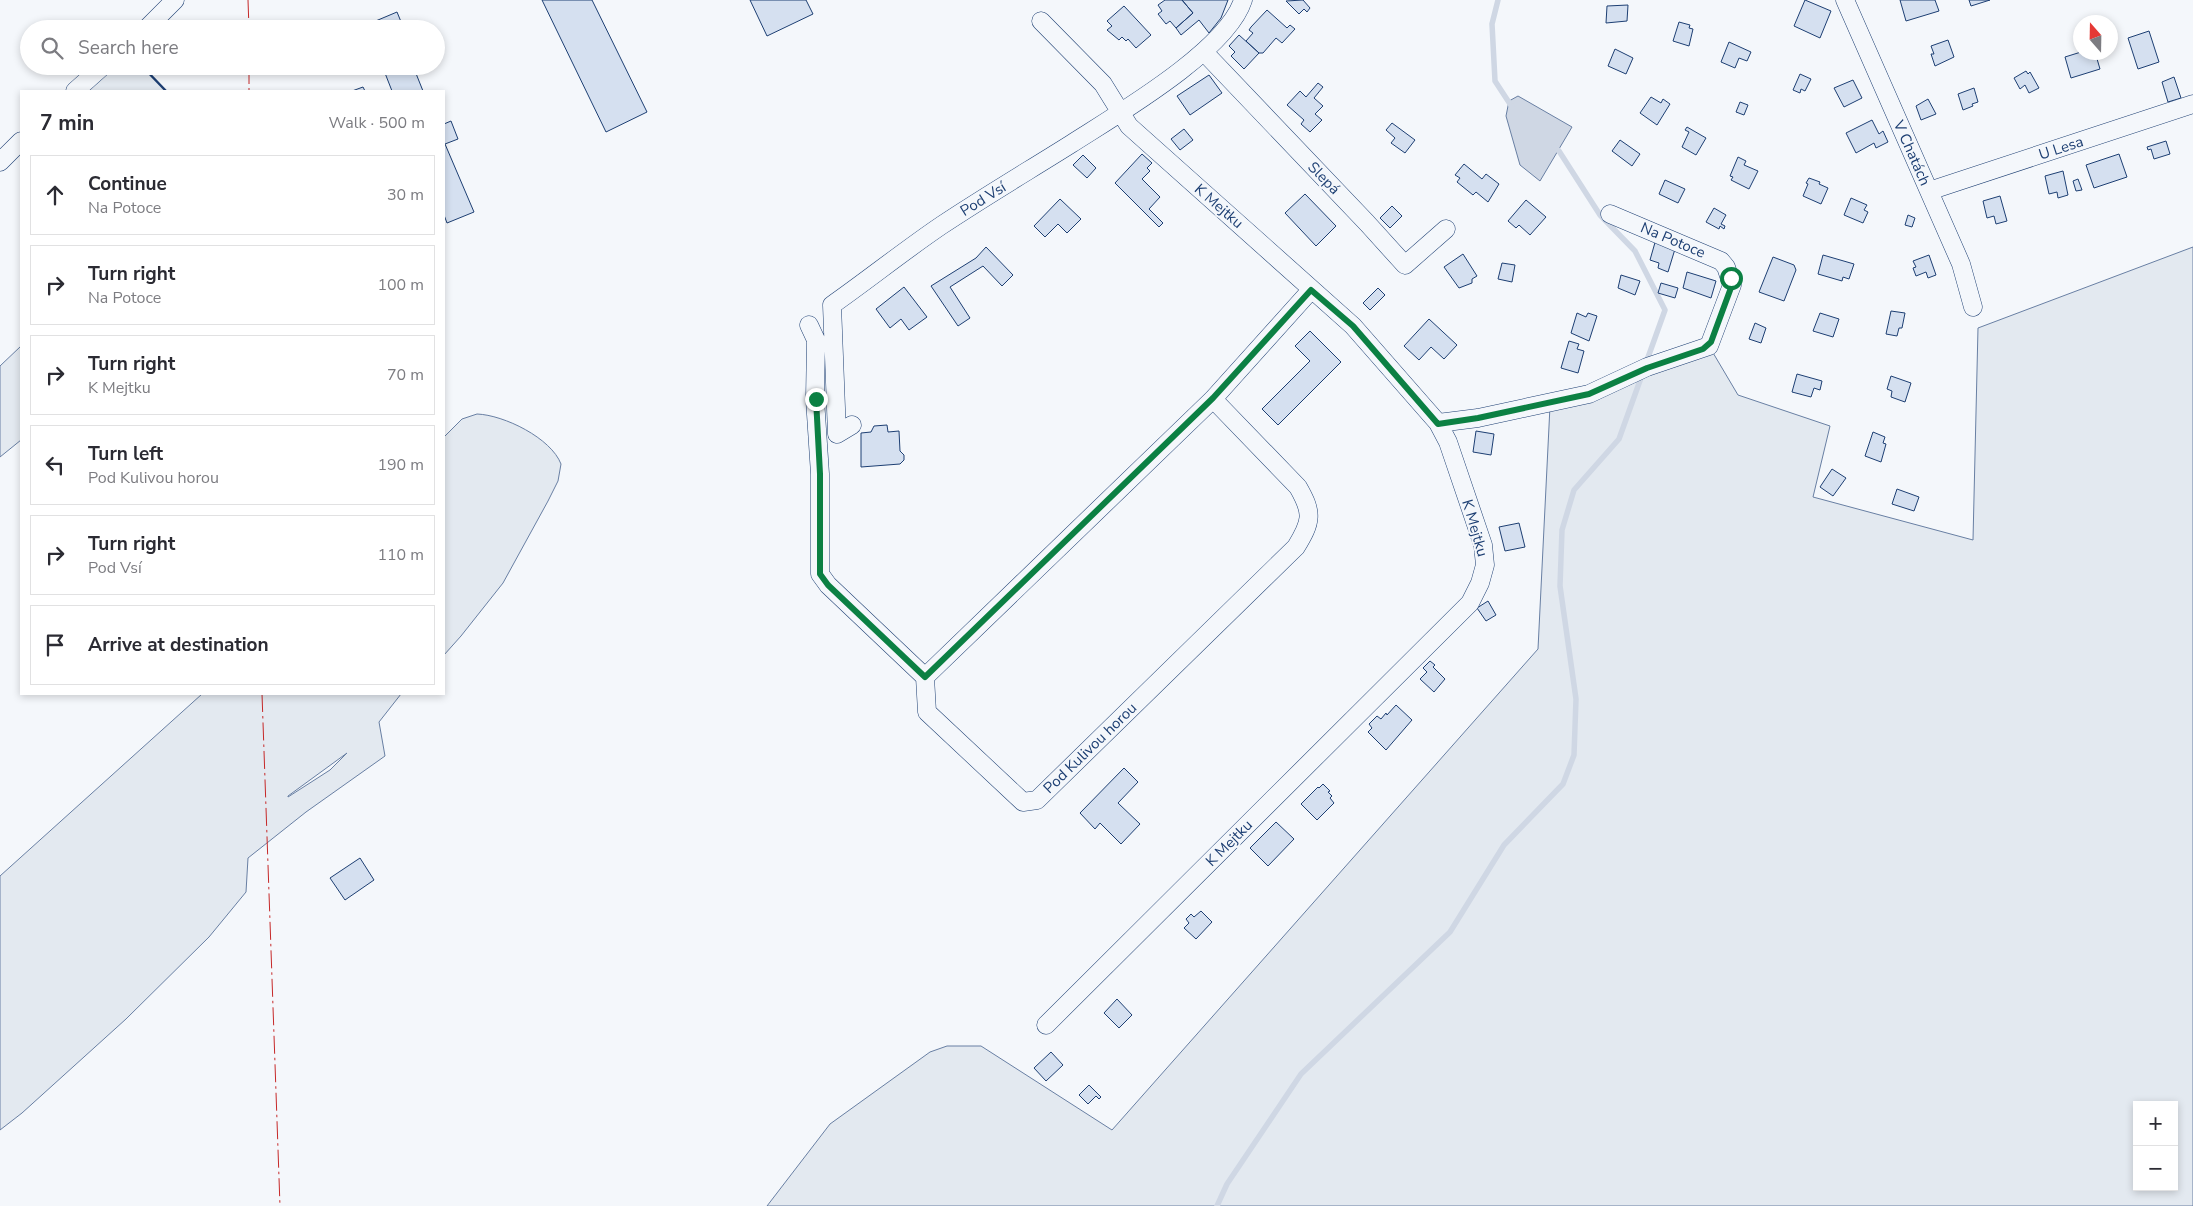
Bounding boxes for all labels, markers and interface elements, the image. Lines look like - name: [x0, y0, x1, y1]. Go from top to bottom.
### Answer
- north arrow: [2073, 15, 2118, 60]
- search box: [20, 20, 445, 75]
- icon: search: [38, 34, 66, 62]
- text: Search here: [78, 35, 179, 61]
- text: 7 min: [40, 109, 94, 137]
- text: Walk · 500 m: [329, 112, 425, 134]
- street label: V Chatách: [1888, 116, 1935, 189]
- street label: U Lesa: [2036, 131, 2086, 165]
- street label: Slepá: [1304, 157, 1344, 199]
- text: Continue: [88, 171, 167, 197]
- street label: Pod Vsí: [956, 176, 1011, 221]
- street label: K Mejtku: [1190, 179, 1248, 233]
- icon: ahead: [41, 181, 69, 209]
- text: 30 m: [387, 184, 424, 206]
- text: Na Potoce: [88, 197, 161, 219]
- street label: Na Potoce: [1638, 217, 1709, 263]
- text: Turn right: [88, 261, 175, 287]
- route start: [1720, 267, 1743, 290]
- icon: right: [41, 271, 69, 299]
- text: 100 m: [377, 274, 424, 296]
- text: Na Potoce: [88, 287, 161, 309]
- text: Turn right: [88, 351, 175, 377]
- icon: right: [41, 361, 69, 389]
- text: 70 m: [387, 364, 424, 386]
- text: K Mejtku: [88, 377, 151, 399]
- route end: [805, 388, 828, 411]
- text: Turn left: [88, 441, 163, 467]
- icon: left: [41, 451, 69, 479]
- text: 190 m: [377, 454, 424, 476]
- text: Pod Kulivou horou: [88, 467, 219, 489]
- street label: K Mejtku: [1457, 497, 1493, 559]
- text: Turn right: [88, 531, 175, 557]
- icon: right: [41, 541, 69, 569]
- text: 110 m: [377, 544, 424, 566]
- text: Pod Vsí: [88, 557, 142, 579]
- icon: arrive: [41, 631, 69, 659]
- text: Arrive at destination: [88, 632, 269, 658]
- street label: Pod Kulivou horou: [1039, 698, 1141, 798]
- street label: K Mejtku: [1201, 815, 1257, 871]
- map controls: [2133, 1101, 2178, 1191]
- button: +: [2133, 1101, 2178, 1146]
- button: −: [2133, 1146, 2178, 1191]

